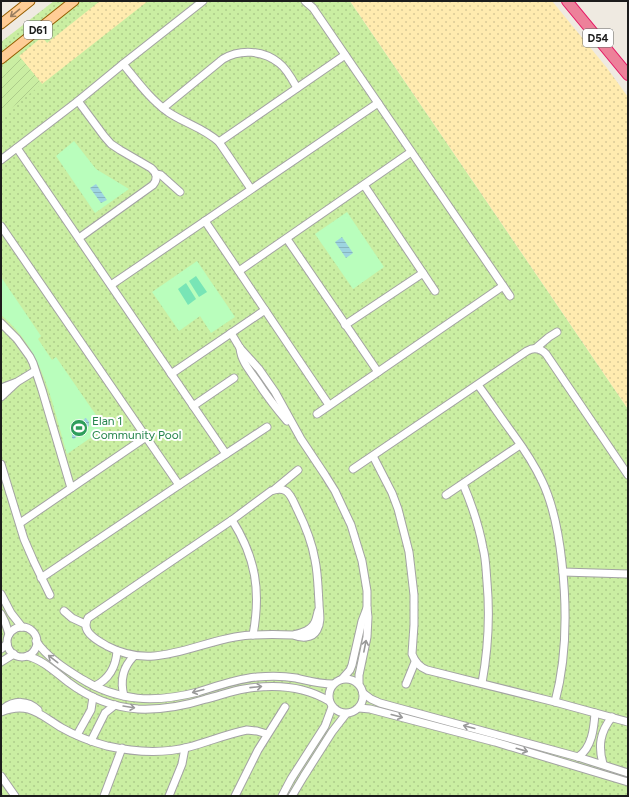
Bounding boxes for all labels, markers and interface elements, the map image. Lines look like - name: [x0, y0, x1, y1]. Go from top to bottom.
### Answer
- one-way arrow: [10, 8, 21, 17]
- road number: D61: [24, 21, 52, 39]
- road number: D54: [583, 29, 613, 47]
- place label: Elan 1 Community Pool: [92, 414, 181, 442]
- sports icon: Elan 1 Community Pool: [69, 418, 89, 438]
- one-way arrow: [362, 640, 370, 653]
- one-way arrow: [48, 655, 59, 663]
- one-way arrow: [249, 684, 262, 691]
- one-way arrow: [192, 688, 205, 695]
- one-way arrow: [122, 704, 135, 712]
- one-way arrow: [390, 713, 403, 720]
- one-way arrow: [463, 723, 476, 730]
- one-way arrow: [515, 747, 528, 754]

